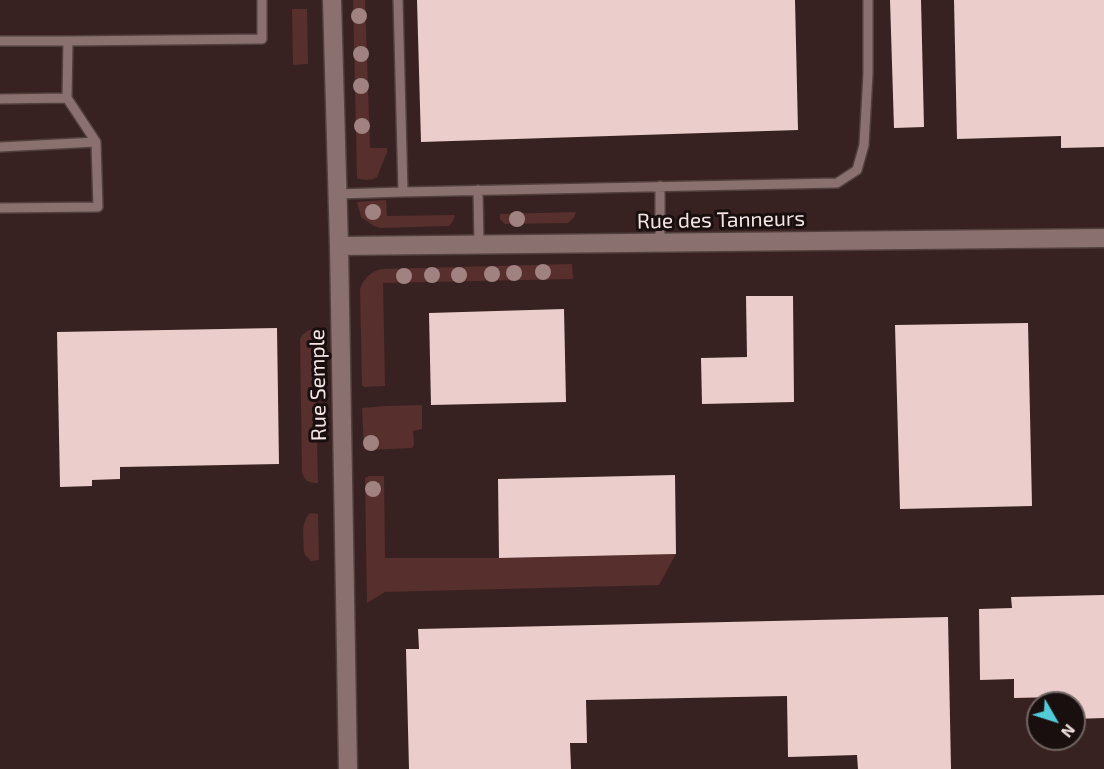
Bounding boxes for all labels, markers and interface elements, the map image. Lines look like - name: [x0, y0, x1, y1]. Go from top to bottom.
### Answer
- street label: Rue des Tanneurs: [637, 206, 805, 234]
- street label: Rue Semple: [304, 329, 332, 441]
- north arrow: [1026, 691, 1086, 751]
- text: N: [1058, 721, 1080, 742]

